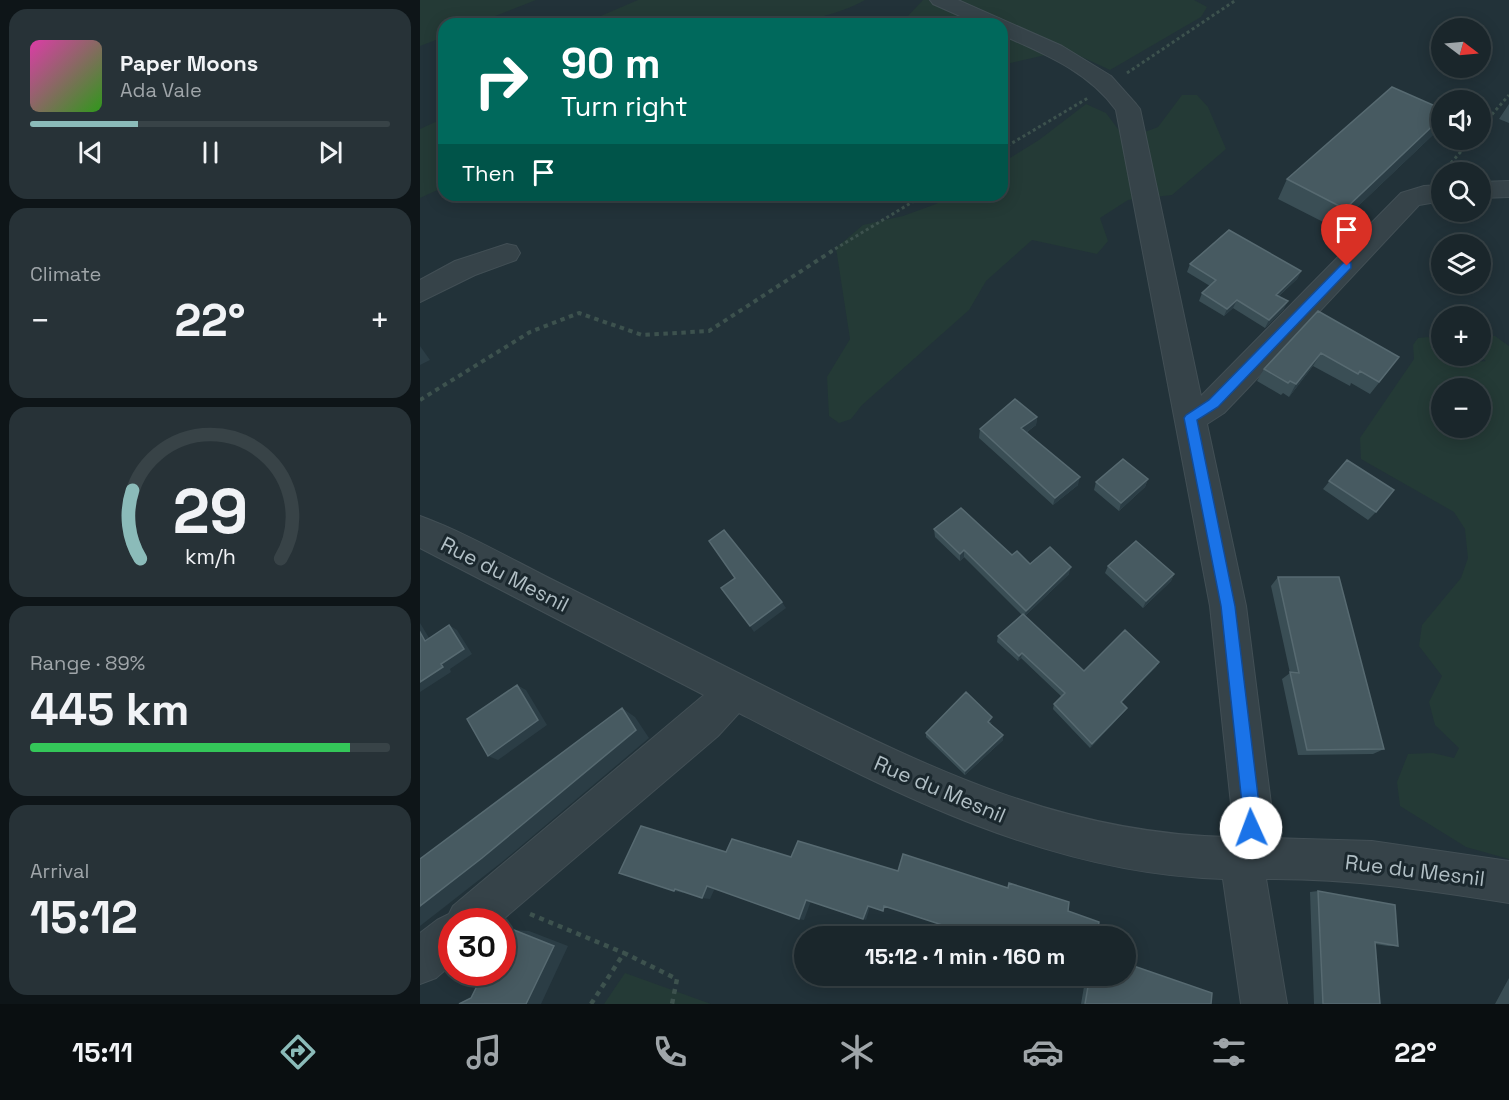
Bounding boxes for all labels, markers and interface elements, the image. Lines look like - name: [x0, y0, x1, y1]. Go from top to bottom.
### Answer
- north arrow: [1431, 18, 1491, 78]
- map controls: [1431, 18, 1491, 438]
- text: 90 m: [561, 37, 661, 90]
- icon: right: [462, 42, 540, 120]
- text: Paper Moons: [120, 49, 258, 77]
- text: Ada Vale: [120, 77, 202, 103]
- text: Turn right: [561, 89, 688, 124]
- button: sound: [1431, 90, 1491, 150]
- icon: previous: [74, 136, 107, 169]
- icon: pause: [194, 136, 227, 169]
- icon: next: [314, 136, 347, 169]
- icon: arrive: [527, 156, 560, 189]
- text: Then: [462, 159, 515, 187]
- button: search: [1431, 162, 1491, 222]
- pin: [1321, 204, 1372, 266]
- icon: arrive: [1330, 213, 1363, 246]
- button: layers: [1431, 234, 1491, 294]
- text: Climate: [30, 261, 101, 287]
- text: 22°: [174, 292, 246, 349]
- text: −: [30, 300, 50, 342]
- text: +: [370, 300, 390, 342]
- button: +: [1431, 306, 1491, 366]
- button: −: [1431, 378, 1491, 438]
- text: 29: [172, 472, 248, 551]
- street label: Rue du Mesnil: [436, 530, 574, 618]
- text: km/h: [184, 543, 236, 570]
- text: Range · 89%: [30, 650, 145, 676]
- text: 445 km: [30, 681, 189, 738]
- street label: Rue du Mesnil: [870, 749, 1010, 829]
- position arrow: [1219, 796, 1283, 860]
- street label: Rue du Mesnil: [1344, 848, 1486, 892]
- text: Arrival: [30, 858, 89, 884]
- text: 15:12: [30, 889, 138, 946]
- speed limit sign: 30: [438, 908, 516, 986]
- text: 15:12 · 1 min · 160 m: [865, 942, 1065, 970]
- icon: directions: [277, 1031, 319, 1073]
- icon: music: [463, 1031, 505, 1073]
- icon: phone: [649, 1031, 691, 1073]
- icon: climate: [836, 1031, 878, 1073]
- icon: car: [1022, 1031, 1064, 1073]
- icon: filters: [1208, 1031, 1250, 1073]
- text: 15:11: [72, 1035, 133, 1070]
- text: 22°: [1394, 1035, 1437, 1070]

